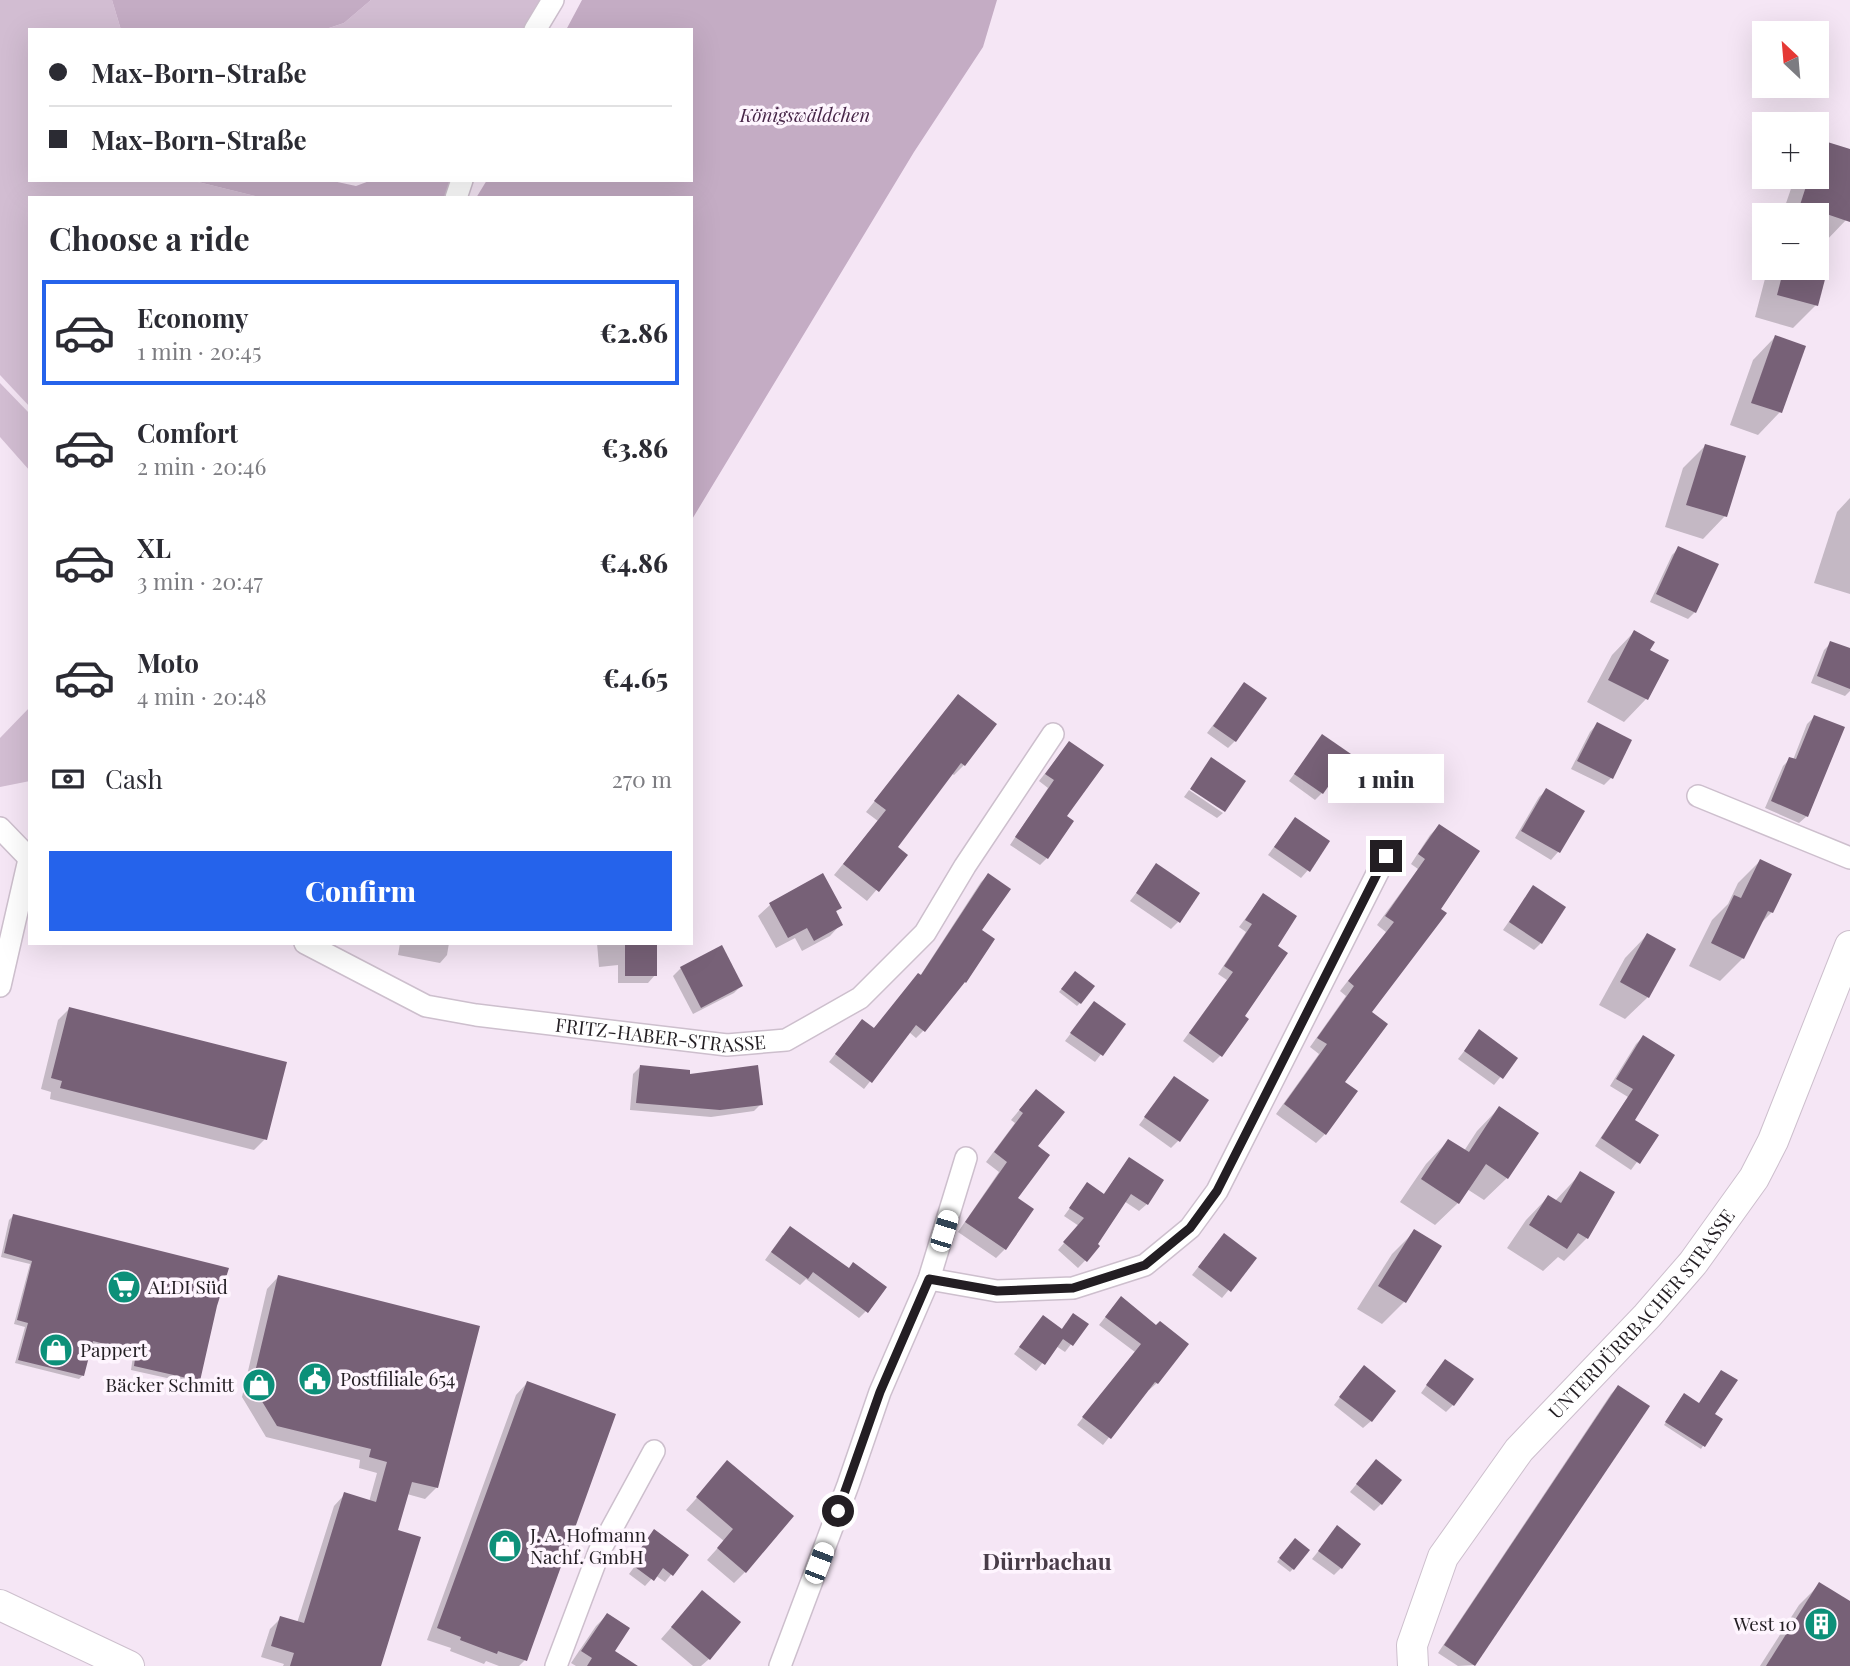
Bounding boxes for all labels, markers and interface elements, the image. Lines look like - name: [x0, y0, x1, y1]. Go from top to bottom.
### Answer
- north arrow: [1752, 21, 1829, 98]
- map controls: [1752, 21, 1829, 280]
- text: Max-Born-Straße: [91, 55, 307, 90]
- park label: Königswäldchen: [739, 101, 870, 127]
- button: +: [1752, 112, 1829, 189]
- text: Max-Born-Straße: [91, 122, 307, 157]
- button: −: [1752, 203, 1829, 280]
- text: Choose a ride: [49, 216, 250, 259]
- text: Economy: [137, 300, 248, 335]
- icon: car: [53, 301, 116, 364]
- text: €2.86: [600, 315, 668, 350]
- text: 1 min · 20:45: [137, 335, 262, 366]
- text: Comfort: [137, 415, 238, 450]
- icon: car: [53, 416, 116, 479]
- text: €3.86: [601, 430, 668, 465]
- text: 2 min · 20:46: [137, 450, 266, 481]
- text: XL: [137, 530, 171, 565]
- icon: car: [53, 531, 116, 594]
- text: €4.86: [600, 545, 668, 580]
- text: 3 min · 20:47: [137, 565, 263, 596]
- text: Moto: [137, 645, 199, 680]
- icon: car: [53, 646, 116, 709]
- text: €4.65: [602, 660, 668, 695]
- text: 4 min · 20:48: [137, 680, 267, 711]
- callout: 1 min: [1328, 754, 1444, 804]
- icon: cash: [49, 760, 87, 798]
- text: Cash: [105, 761, 163, 796]
- text: 270 m: [612, 763, 672, 794]
- text: 1 min: [1358, 763, 1414, 794]
- route end: [1370, 840, 1402, 872]
- button: Confirm: [49, 851, 672, 931]
- street label: FRITZ-HABER-STRASSE: [554, 1011, 767, 1057]
- street label: UNTERDÜRRBACHER STRASSE: [1542, 1203, 1740, 1424]
- car: [928, 1208, 961, 1254]
- supermarket icon: ALDI Süd: [105, 1268, 143, 1306]
- place label: ALDI Süd: [147, 1273, 228, 1299]
- shop icon: Pappert: [37, 1331, 75, 1369]
- place label: Pappert: [80, 1336, 148, 1362]
- public building icon: Postfiliale 654: [296, 1360, 334, 1398]
- place label: Postfiliale 654: [340, 1365, 455, 1391]
- shop icon: Bäcker Schmitt: [240, 1366, 278, 1404]
- place label: Bäcker Schmitt: [105, 1371, 234, 1397]
- route start: [822, 1495, 854, 1527]
- place label: J. A. Hofmann Nachf. GmbH: [529, 1521, 647, 1569]
- shop icon: J. A. Hofmann Nachf. GmbH: [486, 1527, 524, 1565]
- car: [802, 1540, 837, 1586]
- district label: Dürrbachau: [982, 1545, 1112, 1576]
- building icon: West 10: [1802, 1605, 1840, 1643]
- place label: West 10: [1732, 1610, 1797, 1636]

